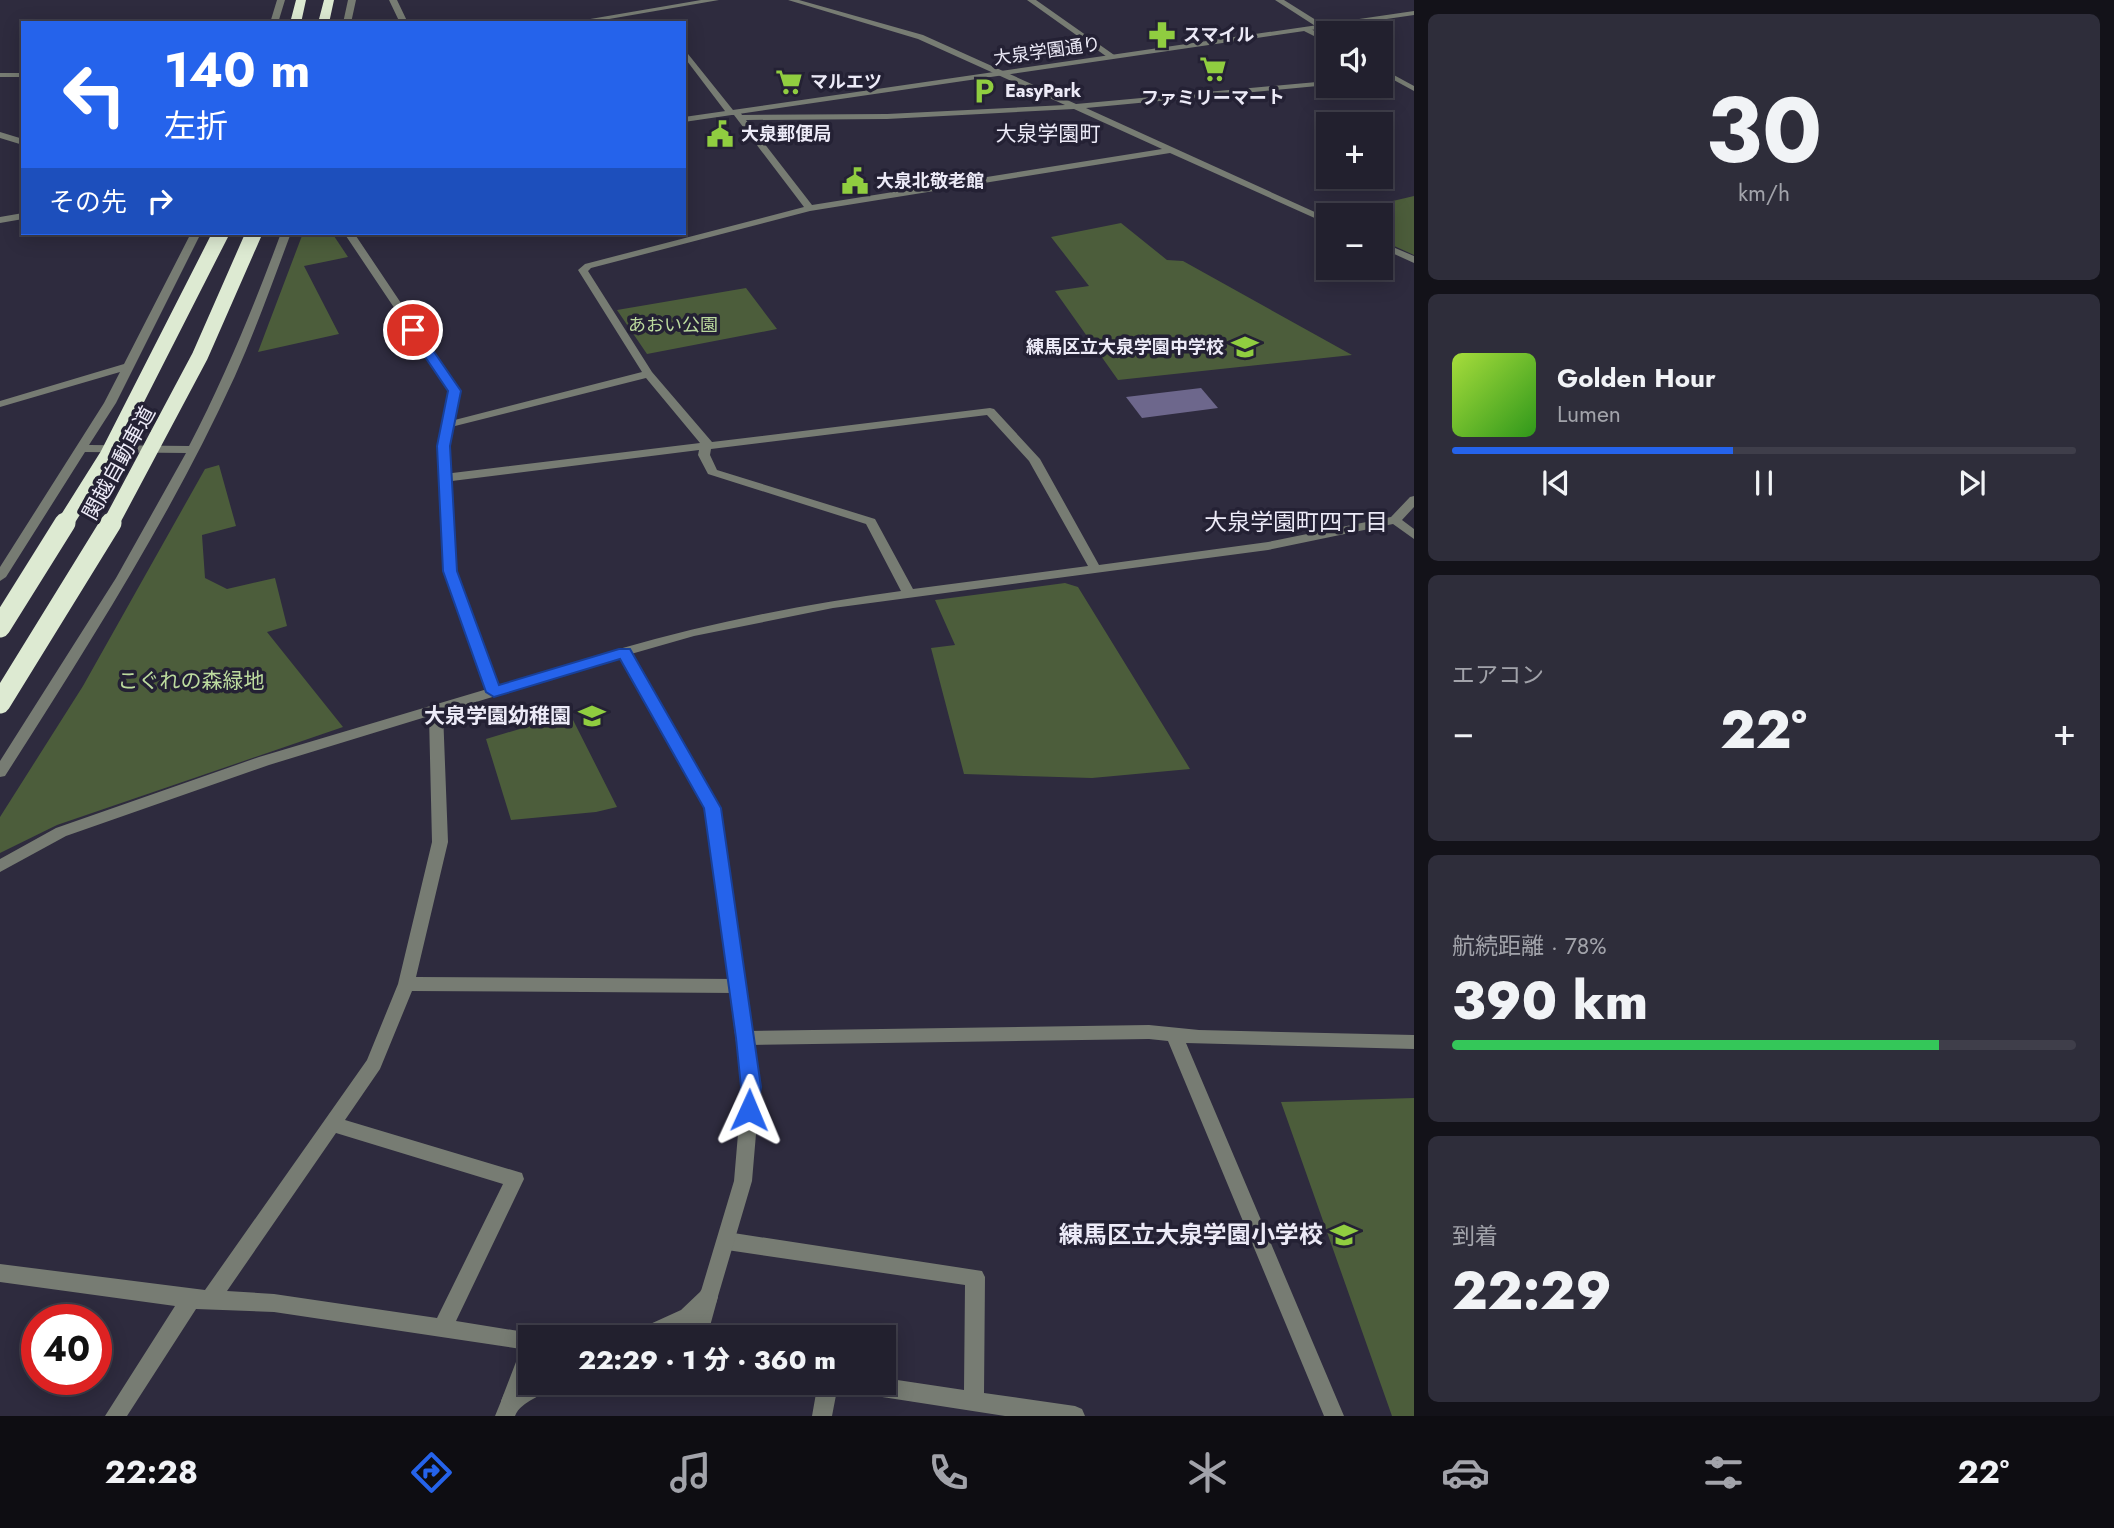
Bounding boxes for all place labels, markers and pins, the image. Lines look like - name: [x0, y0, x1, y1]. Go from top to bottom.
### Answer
- pharmacy icon: スマイル: [1147, 20, 1177, 50]
- place label: スマイル: [1183, 22, 1254, 48]
- supermarket icon: ファミリーマート: [1198, 54, 1228, 84]
- supermarket icon: マルエツ: [774, 67, 804, 97]
- place label: マルエツ: [810, 69, 882, 95]
- parking icon: EasyPark: [969, 76, 999, 106]
- place label: EasyPark: [1005, 78, 1082, 104]
- place label: ファミリーマート: [1141, 85, 1285, 111]
- public building icon: 大泉郵便局: [705, 119, 735, 149]
- place label: 大泉郵便局: [741, 121, 831, 147]
- public building icon: 大泉北敬老館: [840, 166, 870, 196]
- place label: 大泉北敬老館: [876, 168, 984, 194]
- pin: [383, 300, 443, 360]
- school or university icon: 練馬区立大泉学園中学校: [1230, 332, 1260, 362]
- place label: 練馬区立大泉学園中学校: [1026, 334, 1224, 360]
- place label: 大泉学園幼稚園: [424, 701, 571, 731]
- school or university icon: 大泉学園幼稚園: [577, 701, 607, 731]
- place label: 練馬区立大泉学園小学校: [1059, 1217, 1323, 1252]
- school or university icon: 練馬区立大泉学園小学校: [1329, 1220, 1359, 1250]

